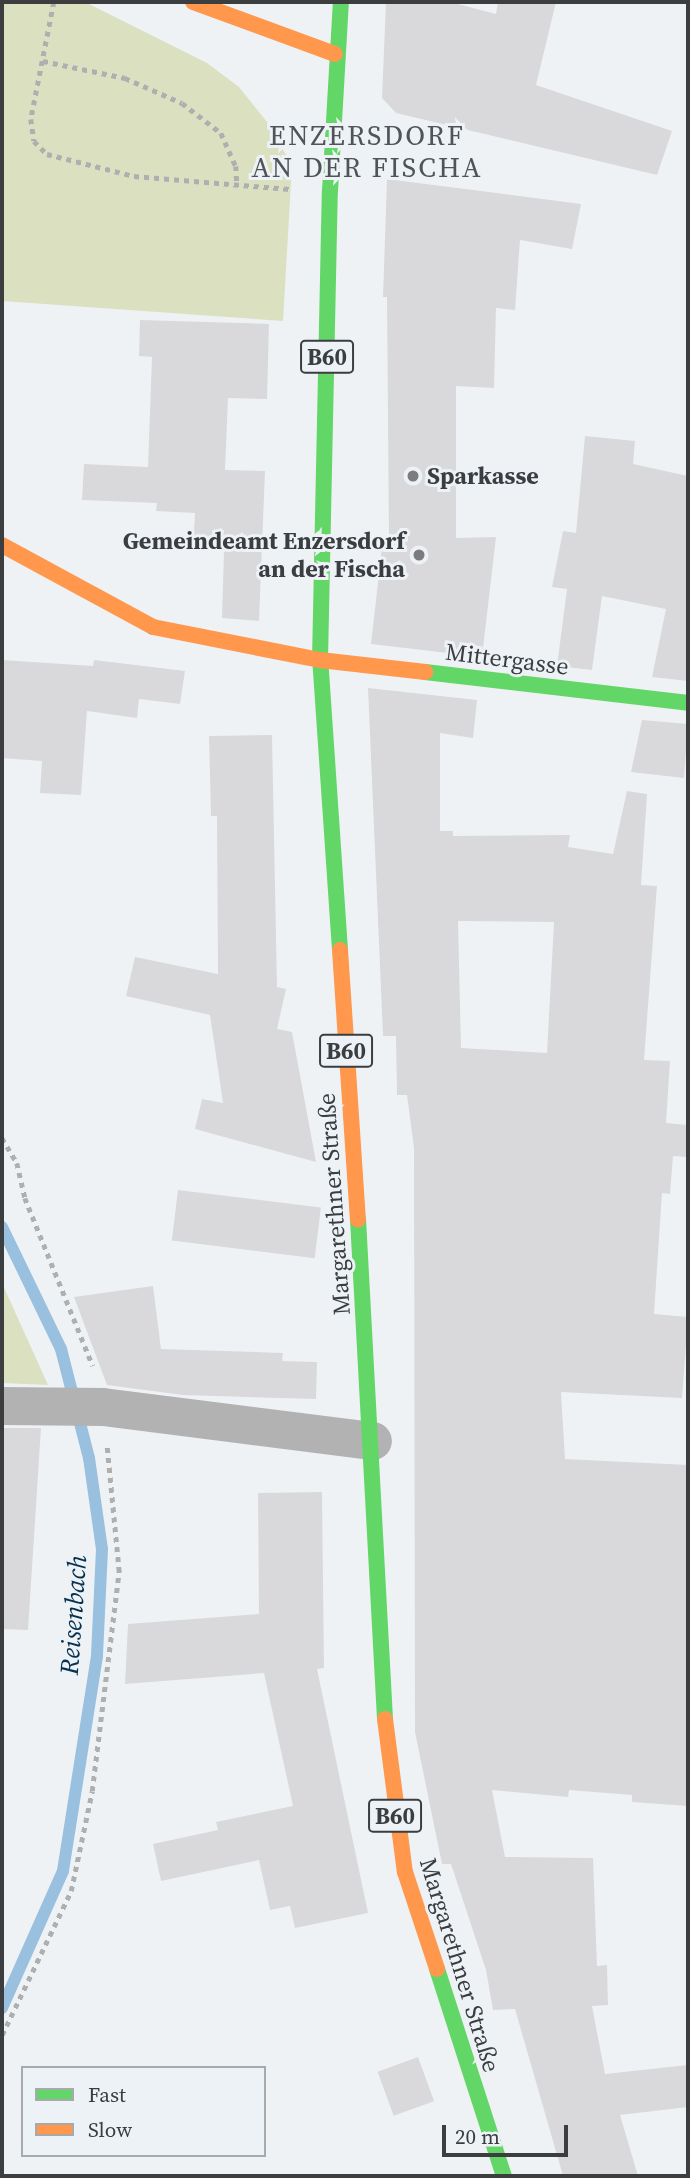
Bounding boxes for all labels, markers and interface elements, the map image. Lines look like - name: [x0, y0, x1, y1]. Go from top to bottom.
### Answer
- district label: ENZERSDORF AN DER FISCHA: [253, 118, 481, 184]
- road number: B60: [299, 338, 355, 376]
- place label: Sparkasse: [427, 462, 539, 490]
- marker: Sparkasse: [405, 468, 421, 484]
- place label: Gemeindeamt Enzersdorf an der Fischa: [123, 527, 405, 583]
- marker: Gemeindeamt Enzersdorf an der Fischa: [411, 547, 427, 563]
- street label: Mittergasse: [444, 637, 570, 681]
- road number: B60: [318, 1032, 374, 1070]
- street label: Margarethner Straße: [312, 1092, 356, 1316]
- water label: Reisenbach: [54, 1554, 94, 1676]
- road number: B60: [367, 1797, 423, 1836]
- street label: Margarethner Straße: [414, 1854, 506, 2076]
- legend: [21, 2066, 266, 2157]
- text: Fast: [88, 2080, 126, 2109]
- scale bar: [445, 2112, 571, 2156]
- text: Slow: [88, 2115, 132, 2144]
- text: 20 m: [455, 2122, 500, 2151]

